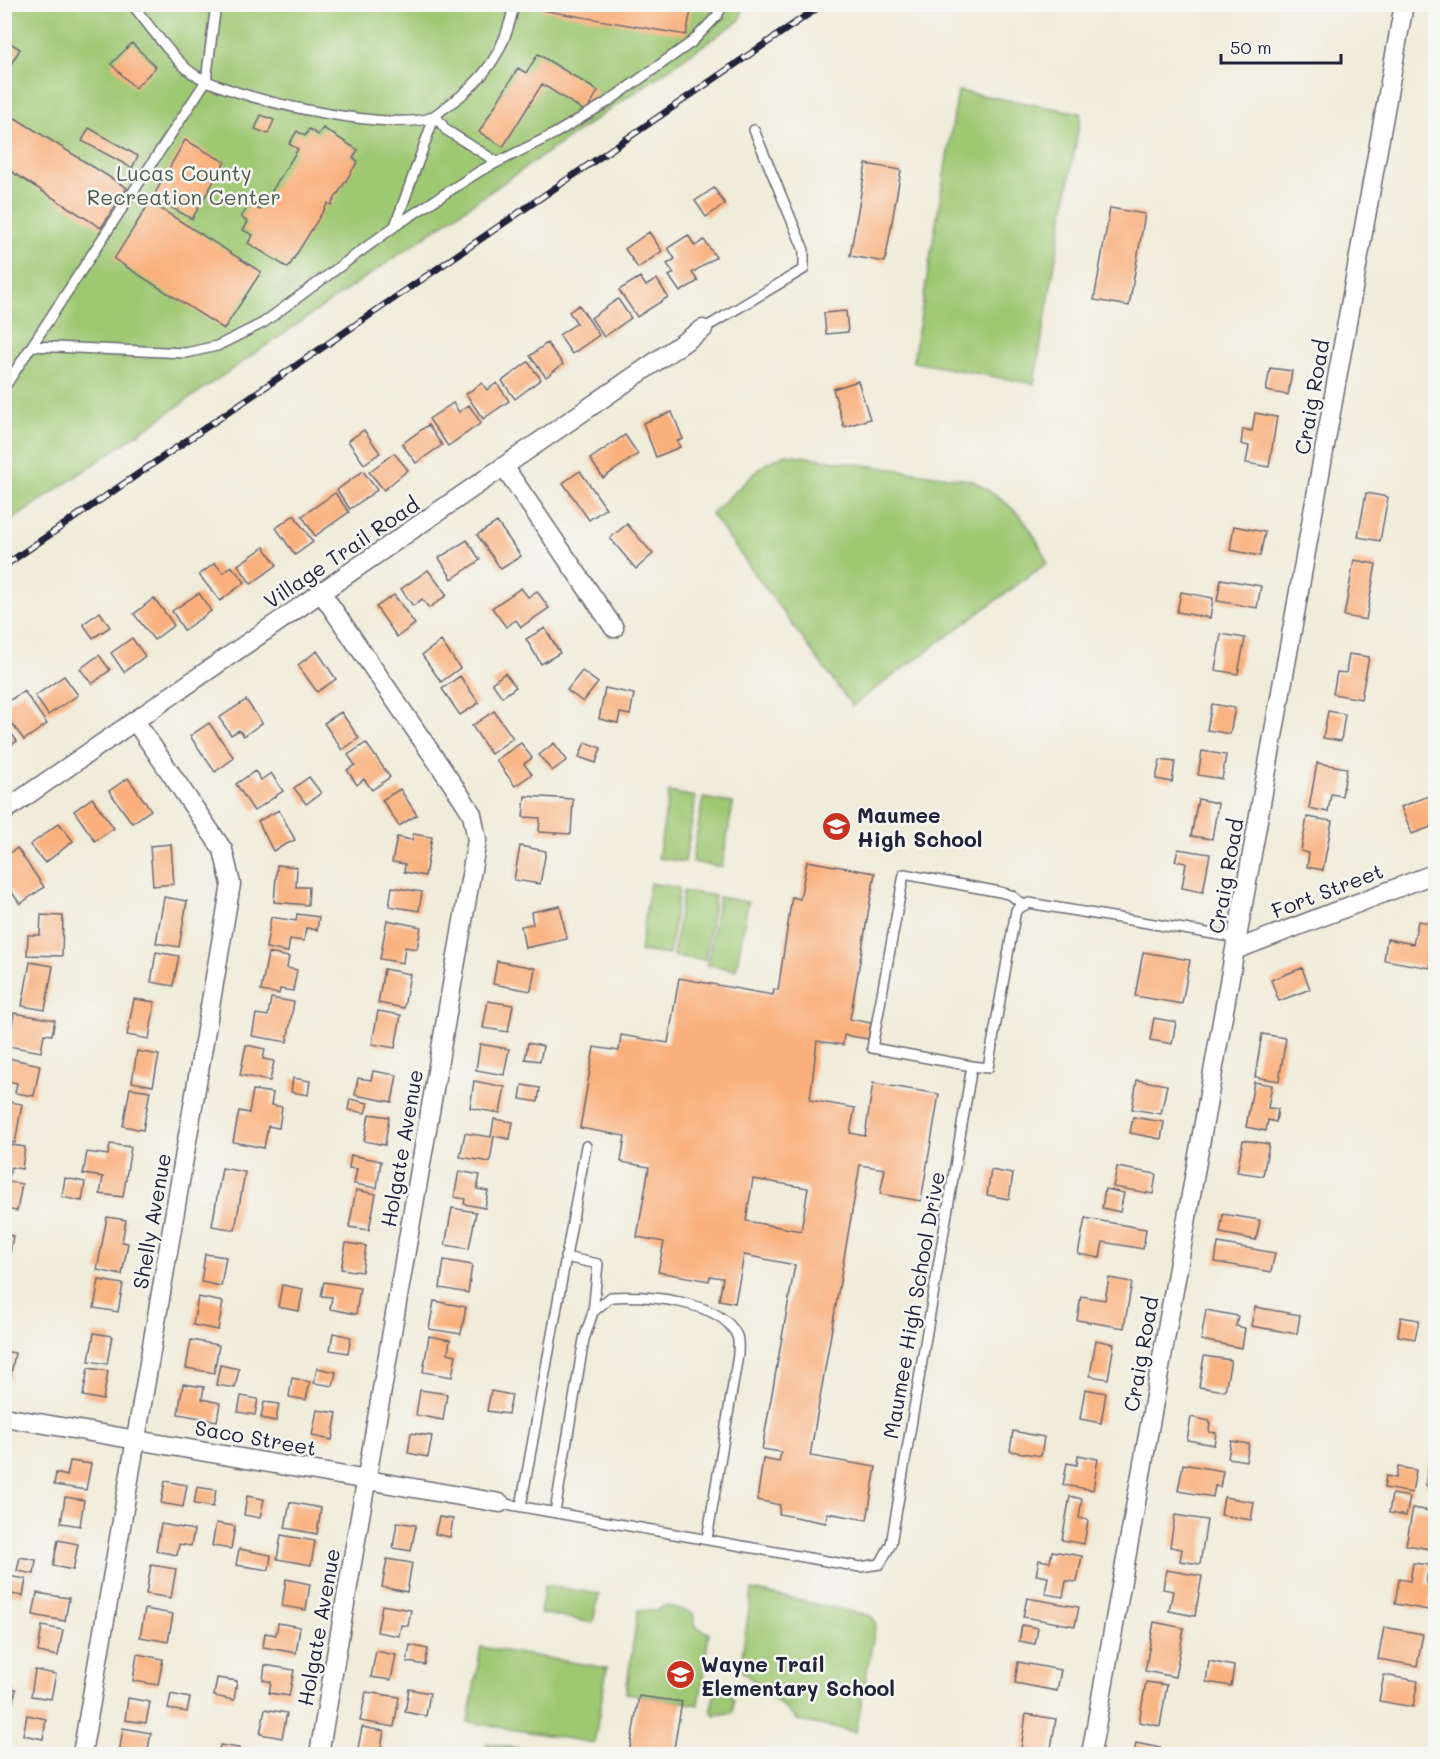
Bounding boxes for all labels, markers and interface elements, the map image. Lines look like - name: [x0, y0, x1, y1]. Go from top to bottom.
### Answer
- scale bar: [1221, 27, 1341, 65]
- text: 50 m: [1230, 35, 1272, 59]
- park label: Lucas County Recreation Center: [87, 159, 281, 210]
- street label: Craig Road: [1288, 337, 1334, 457]
- street label: Village Trail Road: [258, 490, 424, 614]
- place label: Maumee High School: [857, 801, 982, 852]
- school or university icon: Maumee High School: [820, 810, 852, 842]
- street label: Craig Road: [1202, 816, 1248, 936]
- street label: Fort Street: [1267, 856, 1387, 924]
- street label: Holgate Avenue: [374, 1067, 428, 1229]
- street label: Shelly Avenue: [126, 1151, 176, 1291]
- street label: Maumee High School Drive: [876, 1169, 950, 1441]
- street label: Craig Road: [1117, 1294, 1163, 1414]
- street label: Saco Street: [193, 1413, 319, 1461]
- street label: Holgate Avenue: [291, 1546, 345, 1708]
- place label: Wayne Trail Elementary School: [701, 1650, 895, 1702]
- school or university icon: Wayne Trail Elementary School: [664, 1659, 696, 1691]

